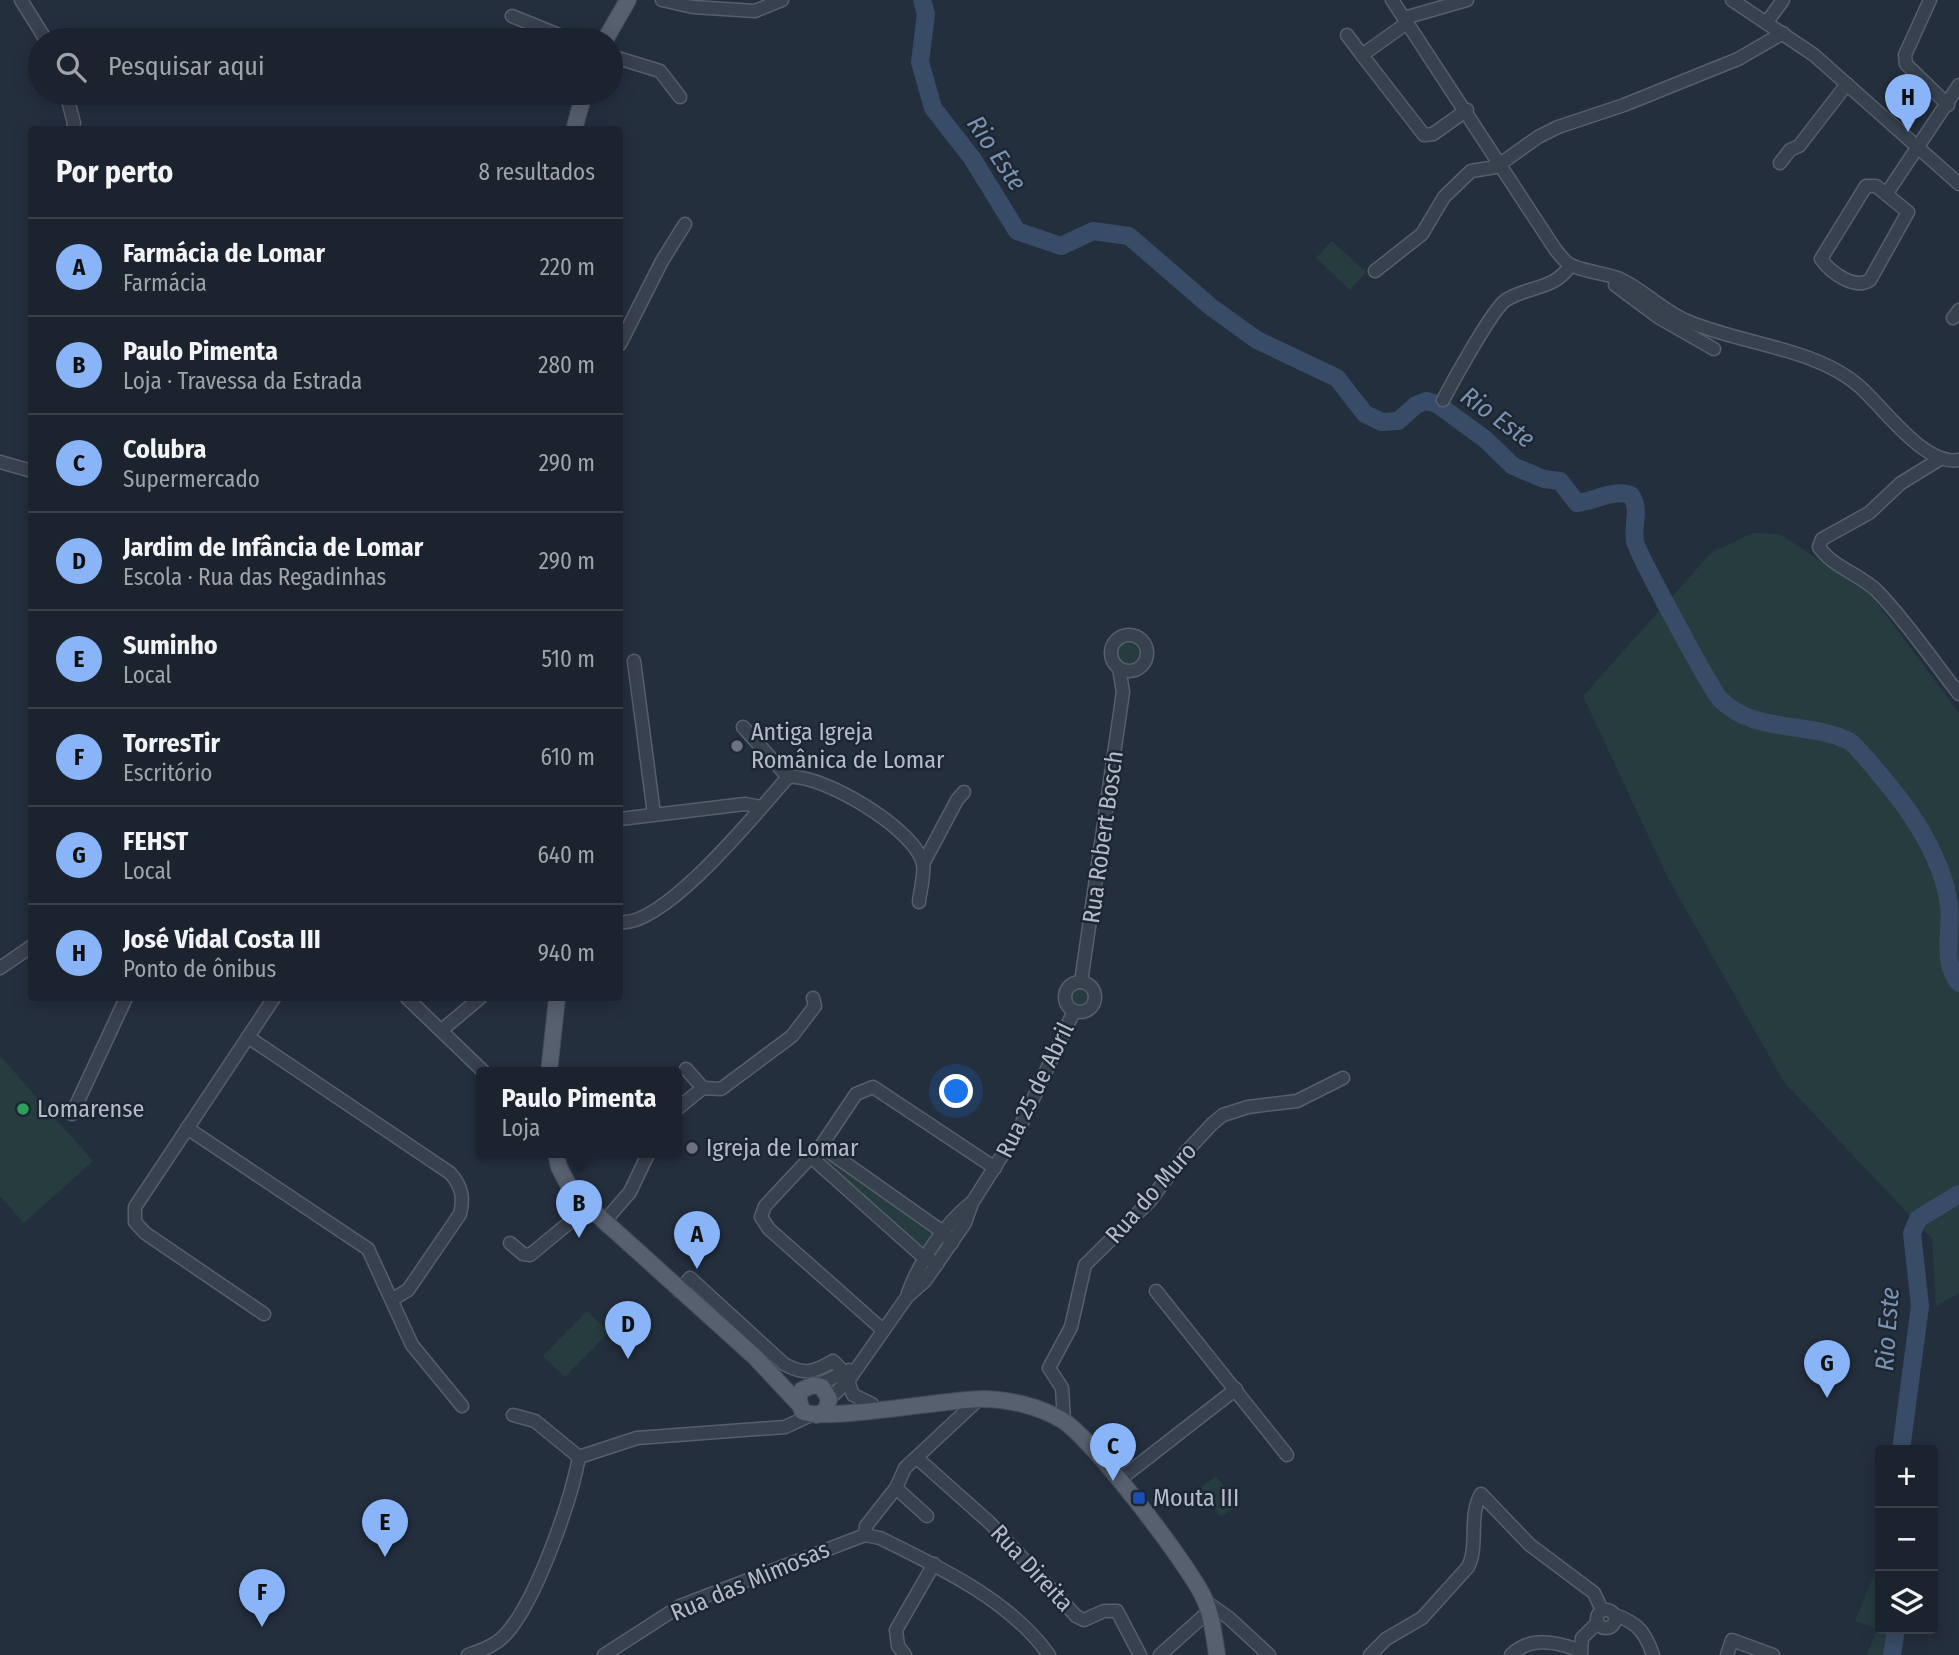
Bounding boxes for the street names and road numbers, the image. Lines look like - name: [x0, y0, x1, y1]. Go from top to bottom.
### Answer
- street label: Rua Robert Bosch: [1077, 749, 1129, 925]
- street label: Rua 25 de Abril: [990, 1018, 1080, 1162]
- street label: Rua do Muro: [1100, 1137, 1202, 1249]
- street label: Rua Direita: [985, 1519, 1079, 1617]
- street label: Rua das Mimosas: [667, 1535, 833, 1627]

